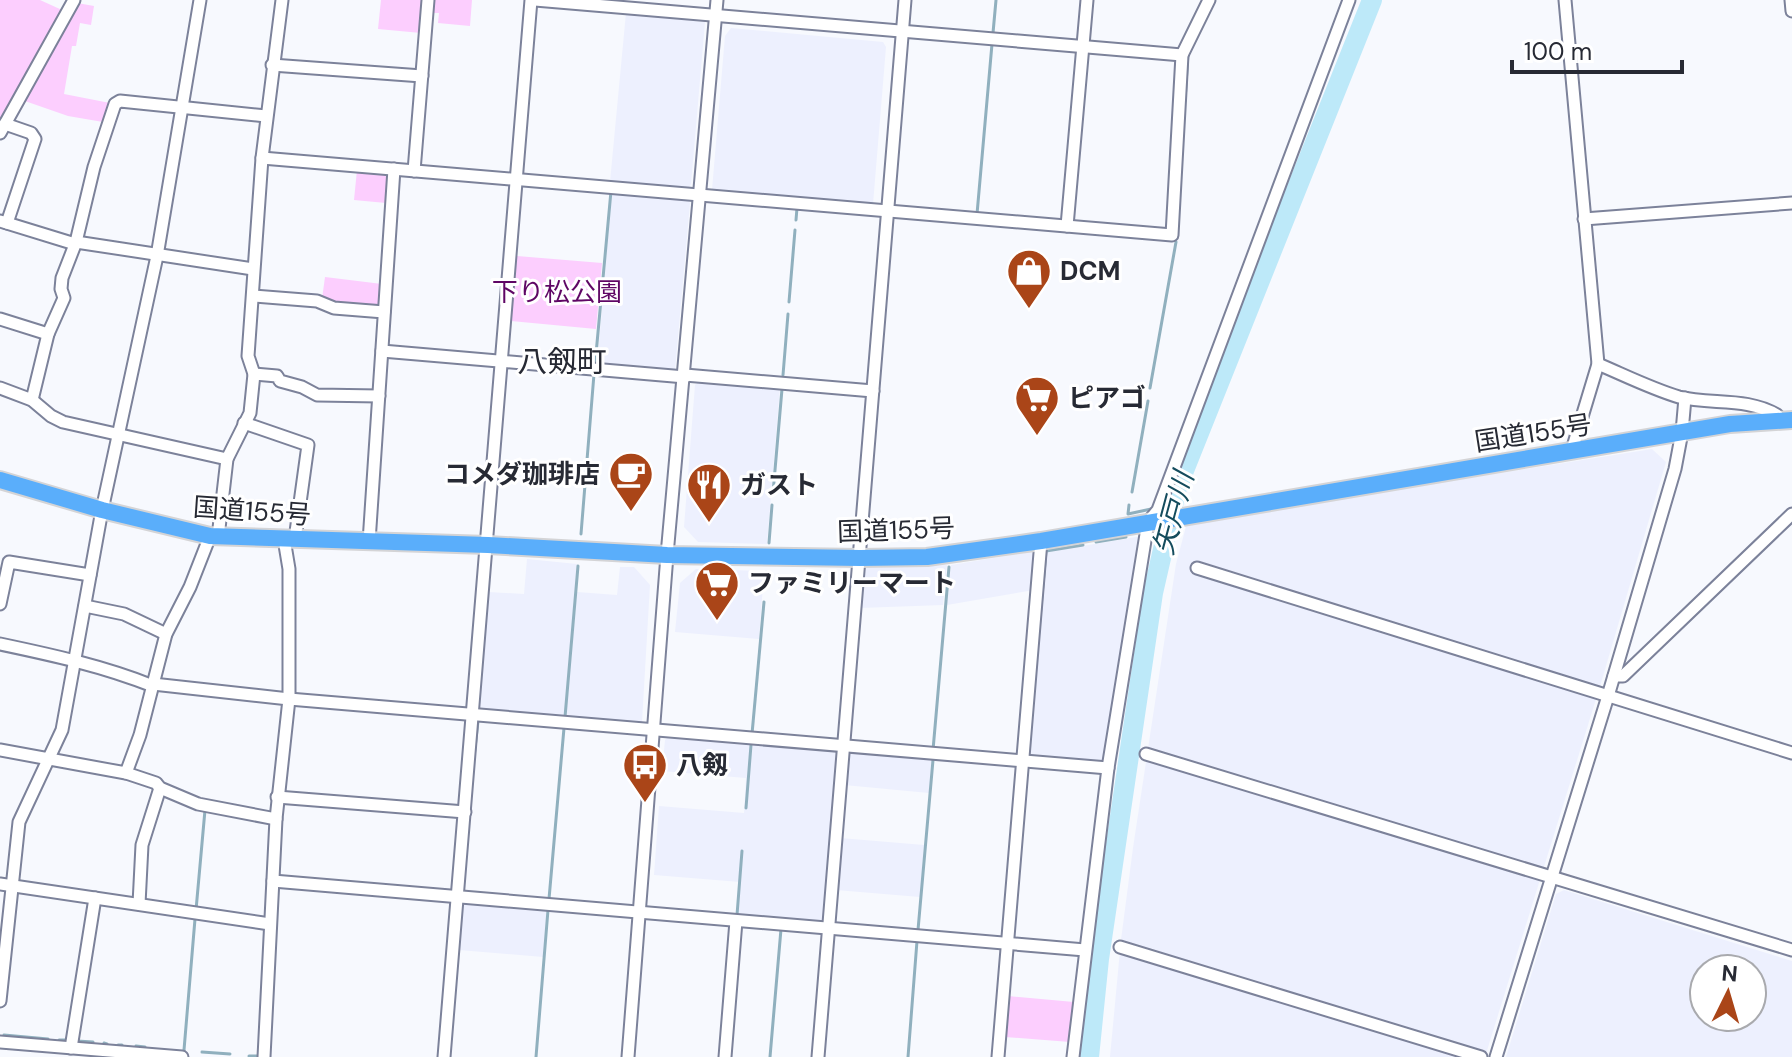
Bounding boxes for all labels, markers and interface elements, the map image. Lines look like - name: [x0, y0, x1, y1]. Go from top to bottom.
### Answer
- scale bar: [1512, 24, 1682, 74]
- text: 100 m: [1524, 36, 1592, 67]
- shop icon: DCM: [1005, 247, 1053, 310]
- place label: DCM: [1060, 254, 1121, 288]
- park label: 下り松公園: [492, 275, 622, 309]
- district label: 八剱町: [517, 342, 607, 381]
- supermarket icon: ピアゴ: [1013, 374, 1061, 437]
- place label: ピアゴ: [1068, 381, 1146, 415]
- street label: 国道155号: [1472, 407, 1594, 459]
- cafe icon: コメダ珈琲店: [607, 450, 655, 513]
- place label: コメダ珈琲店: [444, 457, 600, 491]
- restaurant icon: ガスト: [685, 461, 733, 524]
- water label: 矢戸川: [1145, 465, 1203, 558]
- place label: ガスト: [740, 468, 818, 502]
- street label: 国道155号: [192, 490, 312, 532]
- street label: 国道155号: [837, 511, 955, 549]
- supermarket icon: ファミリーマート: [693, 559, 741, 622]
- place label: ファミリーマート: [748, 566, 956, 600]
- bus stop icon: 八剱: [621, 741, 669, 804]
- place label: 八剱: [676, 748, 728, 782]
- north arrow: [1688, 953, 1768, 1033]
- text: N: [1720, 958, 1739, 989]

